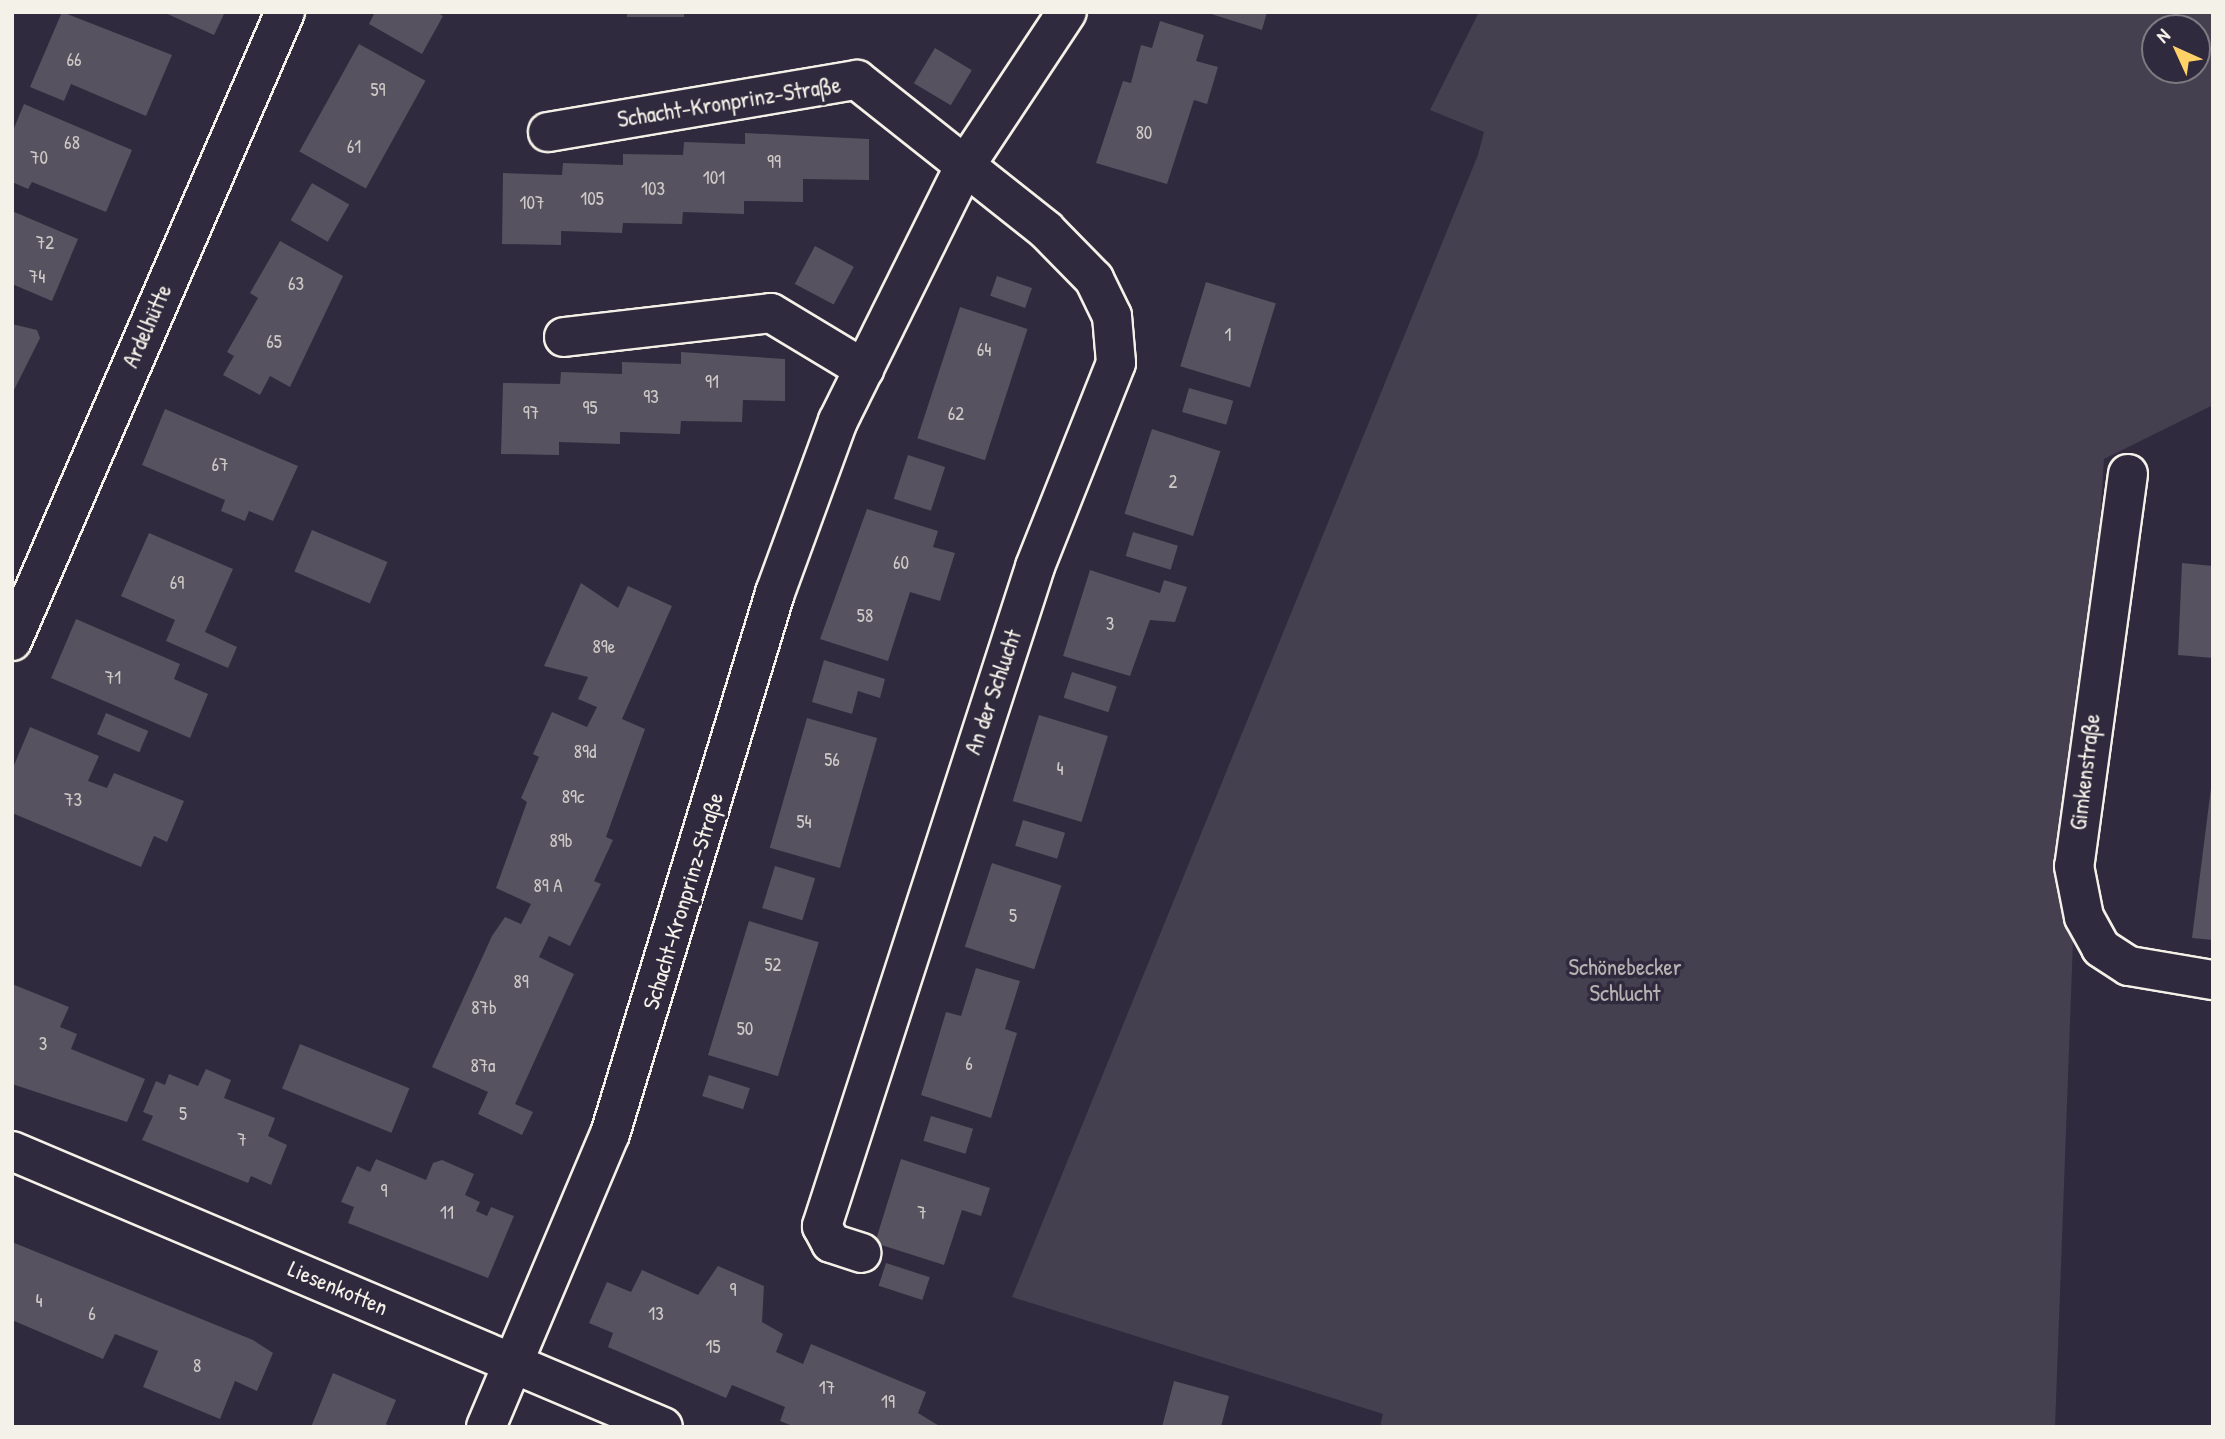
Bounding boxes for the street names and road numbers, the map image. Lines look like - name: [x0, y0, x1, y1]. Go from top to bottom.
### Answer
- street label: Schacht-Kronprinz-Straße: [615, 71, 843, 133]
- street label: Ardelhütte: [116, 280, 178, 372]
- street label: An der Schlucht: [959, 626, 1027, 758]
- street label: Gimkenstraße: [2064, 712, 2106, 832]
- street label: Schacht-Kronprinz-Straße: [637, 789, 729, 1013]
- street label: Liesenkotten: [284, 1255, 392, 1321]

